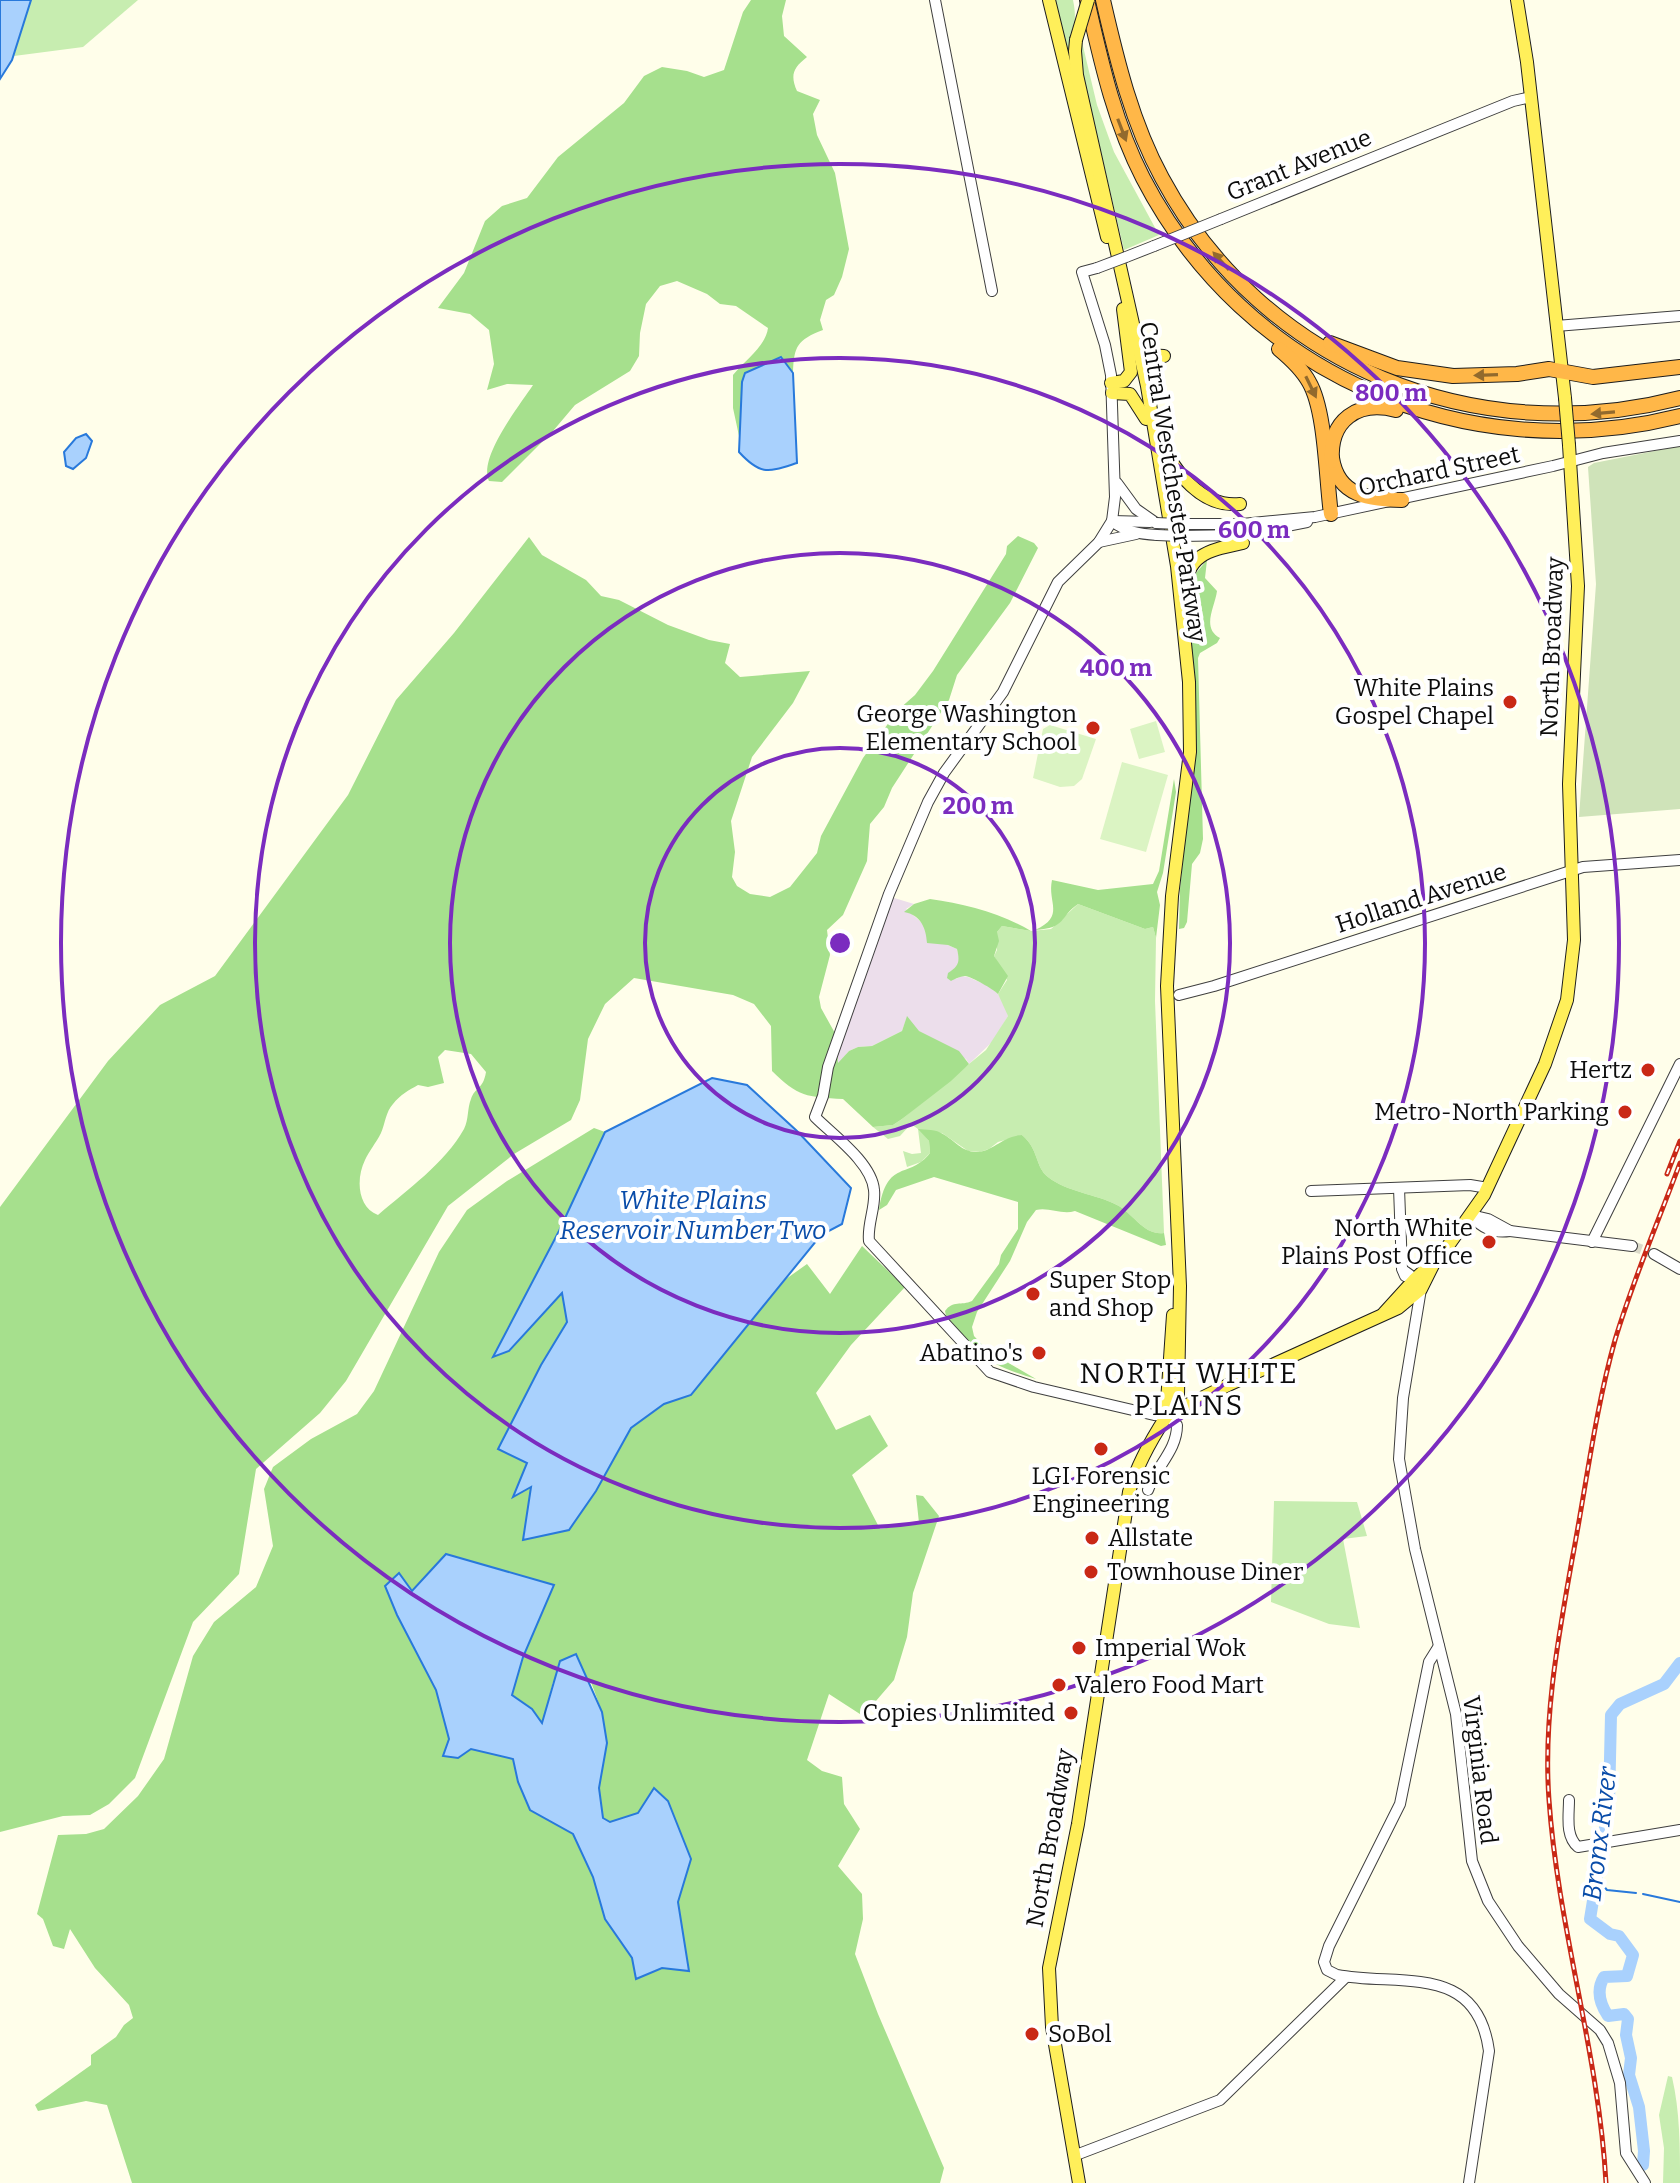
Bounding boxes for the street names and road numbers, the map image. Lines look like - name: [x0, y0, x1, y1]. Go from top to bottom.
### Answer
- street label: Grant Avenue: [1222, 123, 1376, 207]
- street label: Central Westchester Parkway: [1134, 319, 1212, 645]
- street label: Orchard Street: [1356, 440, 1523, 502]
- street label: North Broadway: [1535, 556, 1569, 738]
- street label: Holland Avenue: [1332, 857, 1510, 939]
- street label: Virginia Road: [1457, 1694, 1503, 1846]
- street label: North Broadway: [1021, 1746, 1080, 1929]

